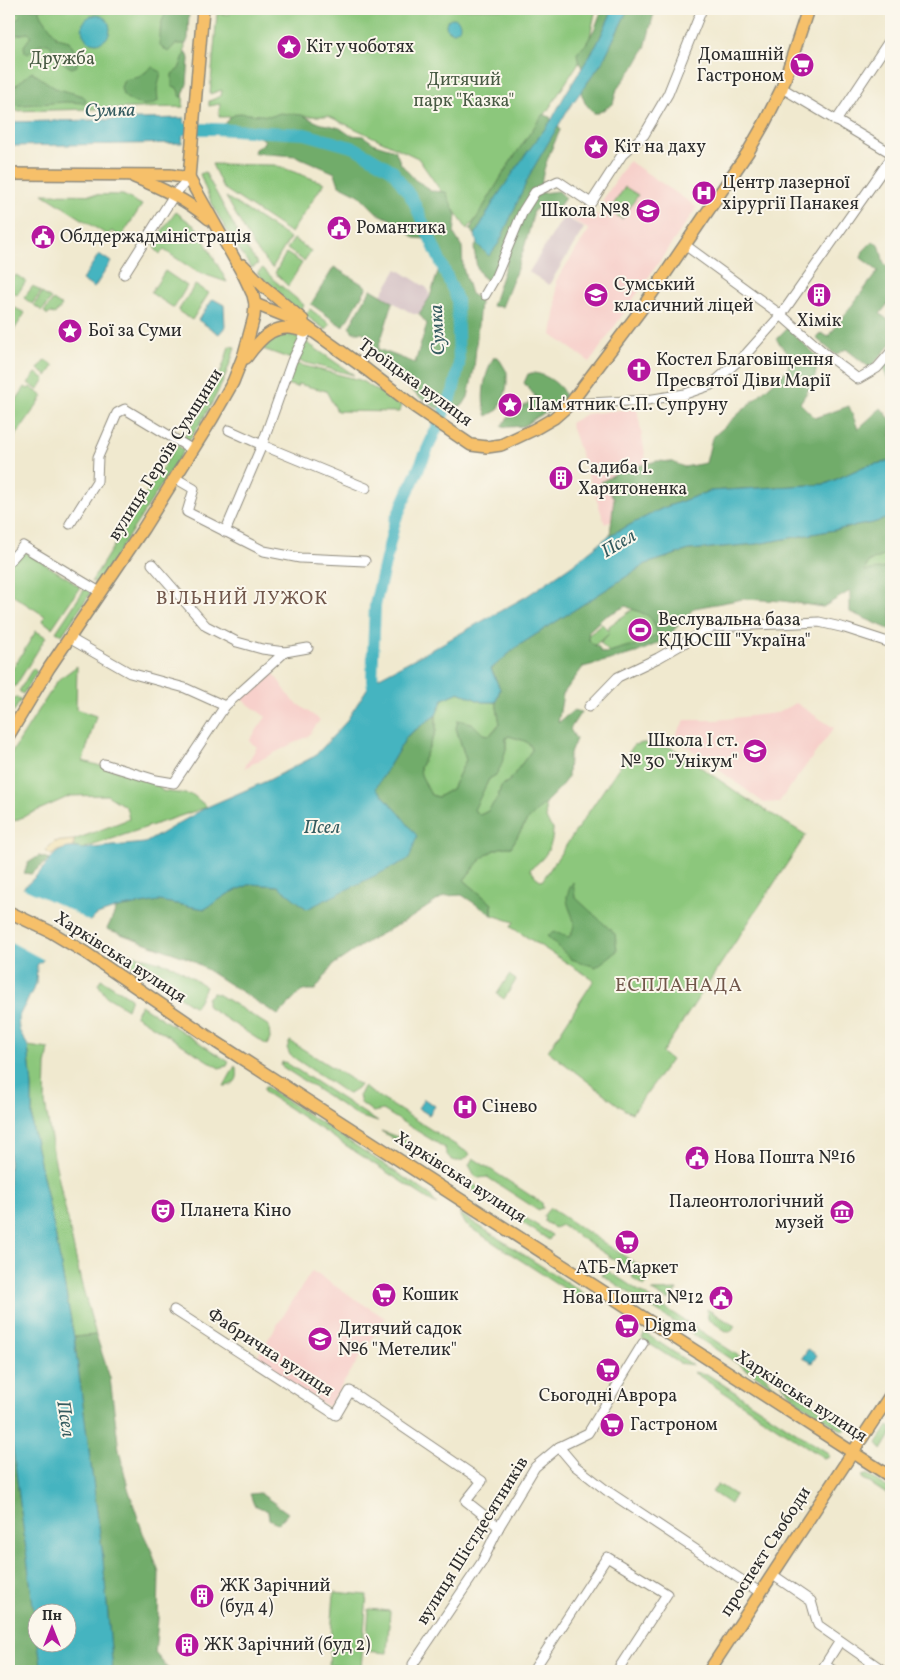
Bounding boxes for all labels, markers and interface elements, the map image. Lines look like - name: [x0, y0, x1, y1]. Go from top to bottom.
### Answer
- place icon: Кіт у чоботях: [276, 34, 302, 60]
- place label: Кіт у чоботях: [306, 35, 414, 60]
- place label: Домашній Гастроном: [696, 43, 784, 89]
- park label: Дружба: [29, 47, 95, 72]
- supermarket icon: Домашній Гастроном: [789, 52, 815, 78]
- park label: Дитячий парк "Казка": [413, 68, 515, 114]
- water label: Сумка: [84, 98, 136, 124]
- place icon: Кіт на даху: [583, 134, 609, 160]
- place label: Кіт на даху: [614, 135, 706, 160]
- place label: Центр лазерної хірургії Панакея: [722, 171, 859, 217]
- hospital icon: Центр лазерної хірургії Панакея: [691, 180, 717, 206]
- school or university icon: Школа №8: [635, 198, 661, 224]
- place label: Школа №8: [540, 199, 630, 224]
- public building icon: Романтика: [326, 215, 352, 241]
- place label: Романтика: [356, 216, 446, 241]
- public building icon: Облдержадміністрація: [30, 224, 56, 250]
- place label: Облдержадміністрація: [60, 225, 251, 250]
- place label: Сумський класичний ліцей: [614, 273, 753, 319]
- school or university icon: Сумський класичний ліцей: [583, 282, 609, 308]
- building icon: Хімік: [806, 282, 832, 308]
- water label: Сумка: [424, 304, 452, 356]
- place label: Хімік: [797, 309, 842, 334]
- place icon: Бої за Суми: [57, 318, 83, 344]
- place label: Бої за Суми: [88, 319, 182, 344]
- street label: Троїцька вулиця: [353, 333, 477, 433]
- place label: Костел Благовіщення Пресвятої Діви Марії: [656, 348, 833, 394]
- church icon: Костел Благовіщення Пресвятої Діви Марії: [626, 357, 652, 383]
- street label: вулиця Героїв Сумщини: [103, 364, 229, 546]
- place icon: Пам'ятник С.П. Супруну: [497, 392, 523, 418]
- place label: Пам'ятник С.П. Супруну: [528, 393, 728, 418]
- place label: Садиба І. Харитоненка: [578, 456, 687, 502]
- building icon: Садиба І. Харитоненка: [548, 465, 574, 491]
- water label: Псел: [597, 523, 641, 565]
- district label: ВІЛЬНИЙ ЛУЖОК: [156, 586, 328, 612]
- place label: Веслувальна база КДЮСШ "Україна": [658, 608, 811, 654]
- sports icon: Веслувальна база КДЮСШ "Україна": [627, 617, 653, 643]
- place label: Школа І ст. № 30 "Унікум": [620, 729, 738, 775]
- school or university icon: Школа І ст. № 30 "Унікум": [742, 738, 768, 764]
- water label: Псел: [304, 815, 340, 841]
- street label: Харківська вулиця: [49, 906, 191, 1010]
- district label: ЕСПЛАНАДА: [615, 973, 743, 999]
- hospital icon: Сінево: [452, 1094, 478, 1120]
- place label: Сінево: [482, 1095, 537, 1120]
- street label: Харківська вулиця: [389, 1126, 531, 1230]
- public building icon: Нова Пошта №16: [684, 1145, 710, 1171]
- place label: Нова Пошта №16: [714, 1146, 855, 1171]
- place label: Палеонтологічний музей: [669, 1190, 824, 1236]
- theatre icon: Планета Кіно: [150, 1198, 176, 1224]
- place label: Планета Кіно: [180, 1199, 291, 1224]
- museum icon: Палеонтологічний музей: [829, 1199, 855, 1225]
- supermarket icon: АТБ-Маркет: [614, 1229, 640, 1255]
- place label: АТБ-Маркет: [576, 1256, 678, 1281]
- supermarket icon: Кошик: [371, 1282, 397, 1308]
- place label: Кошик: [402, 1283, 459, 1308]
- public building icon: Нова Пошта №12: [708, 1285, 734, 1311]
- place label: Нова Пошта №12: [562, 1286, 704, 1311]
- street label: Фабрична вулиця: [202, 1303, 338, 1403]
- supermarket icon: Digma: [614, 1313, 640, 1339]
- place label: Digma: [644, 1314, 697, 1339]
- place label: Дитячий садок №6 "Метелик": [338, 1317, 462, 1363]
- school or university icon: Дитячий садок №6 "Метелик": [307, 1326, 333, 1352]
- street label: Харківська вулиця: [730, 1345, 872, 1449]
- supermarket icon: Сьогодні Аврора: [595, 1357, 621, 1383]
- place label: Сьогодні Аврора: [539, 1384, 677, 1409]
- water label: Псел: [49, 1399, 81, 1439]
- supermarket icon: Гастроном: [599, 1412, 625, 1438]
- place label: Гастроном: [630, 1413, 718, 1438]
- street label: вулиця Шістдесятників: [411, 1452, 535, 1630]
- street label: проспект Свободи: [715, 1482, 817, 1622]
- place label: ЖК Зарічний (буд 4): [220, 1574, 330, 1620]
- building icon: ЖК Зарічний (буд 4): [189, 1583, 215, 1609]
- north arrow: [28, 1602, 78, 1652]
- text: Пн: [42, 1607, 62, 1626]
- building icon: ЖК Зарічний (буд 2): [174, 1632, 200, 1658]
- place label: ЖК Зарічний (буд 2): [204, 1633, 371, 1658]

